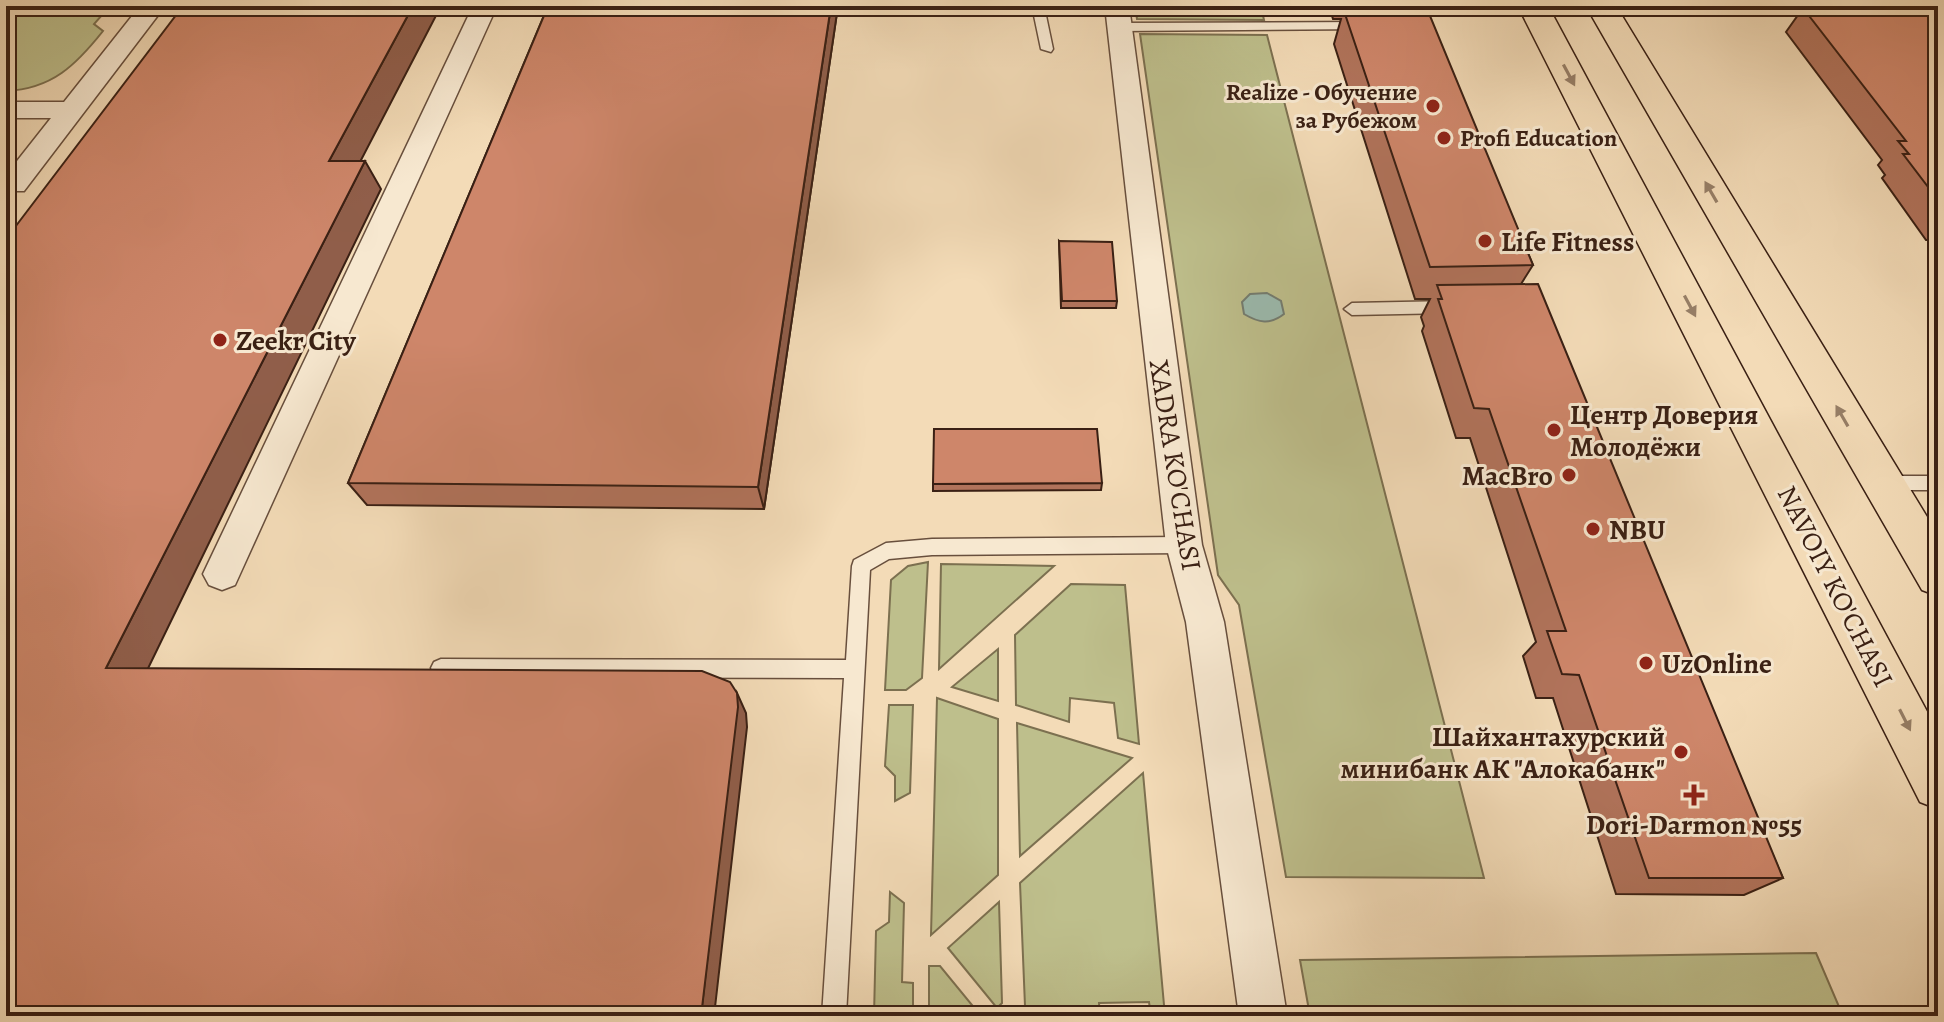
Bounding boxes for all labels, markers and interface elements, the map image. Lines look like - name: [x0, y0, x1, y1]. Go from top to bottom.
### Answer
- one-way arrow: [1563, 64, 1576, 87]
- place label: Realize - Обучение за Рубежом: [1226, 76, 1417, 136]
- marker: Realize - Обучение за Рубежом: [1424, 97, 1442, 115]
- place label: Profi Education: [1460, 122, 1618, 154]
- marker: Profi Education: [1435, 129, 1453, 147]
- one-way arrow: [1704, 181, 1718, 203]
- place label: Life Fitness: [1501, 223, 1634, 261]
- marker: Life Fitness: [1476, 232, 1494, 250]
- one-way arrow: [1683, 294, 1696, 317]
- place label: Zeekr City: [236, 322, 357, 360]
- marker: Zeekr City: [211, 331, 229, 349]
- street label: XADRA KO'CHASI: [1140, 357, 1210, 573]
- place label: Центр Доверия Молодёжи: [1570, 396, 1758, 466]
- one-way arrow: [1835, 405, 1849, 427]
- marker: Центр Доверия Молодёжи: [1545, 421, 1563, 439]
- place label: MacBro: [1462, 457, 1553, 495]
- marker: MacBro: [1560, 466, 1578, 484]
- street label: NAVOIY KO'CHASI: [1768, 479, 1902, 694]
- place label: NBU: [1609, 511, 1665, 549]
- marker: NBU: [1584, 520, 1602, 538]
- place label: UzOnline: [1662, 645, 1772, 683]
- marker: UzOnline: [1637, 654, 1655, 672]
- one-way arrow: [1898, 709, 1912, 732]
- place label: Шайхантахурский минибанк АК "Алокабанк": [1341, 718, 1665, 788]
- marker: Шайхантахурский минибанк АК "Алокабанк": [1672, 743, 1690, 761]
- marker: Dori-Darmon №55: [1685, 786, 1703, 804]
- place label: Dori-Darmon №55: [1586, 806, 1802, 844]

